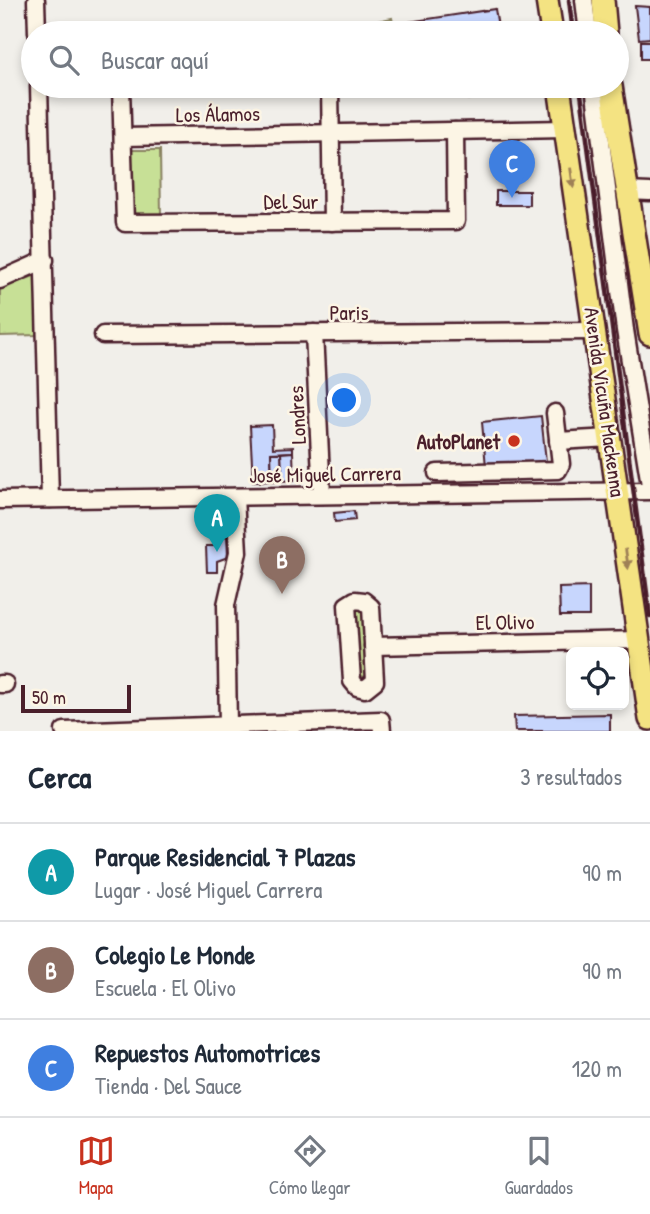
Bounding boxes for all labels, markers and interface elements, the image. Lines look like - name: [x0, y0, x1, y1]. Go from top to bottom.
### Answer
- search box: [21, 21, 629, 98]
- icon: search: [45, 41, 83, 79]
- text: Buscar aquí: [101, 42, 209, 77]
- street label: Los Álamos: [176, 99, 260, 129]
- pin: C: [489, 140, 535, 198]
- one-way arrow: [567, 167, 578, 189]
- street label: Del Sur: [264, 187, 318, 216]
- street label: Paris: [329, 298, 369, 327]
- street label: Avenida Vicuña Mackenna: [577, 305, 633, 499]
- your location: [327, 383, 361, 417]
- street label: Londres: [281, 385, 313, 445]
- place label: AutoPlanet: [417, 427, 501, 456]
- marker: AutoPlanet: [506, 433, 522, 449]
- street label: José Miguel Carrera: [249, 458, 401, 490]
- pin: A: [194, 494, 240, 552]
- pin: B: [259, 536, 305, 594]
- one-way arrow: [622, 548, 633, 570]
- street label: El Olivo: [475, 607, 535, 637]
- map controls: [566, 647, 629, 710]
- button: locate: [566, 647, 629, 710]
- scale bar: [21, 682, 131, 714]
- text: 50 m: [32, 684, 66, 710]
- text: Cerca: [28, 757, 91, 797]
- text: 3 resultados: [520, 761, 622, 792]
- text: Parque Residencial 7 Plazas: [95, 839, 356, 874]
- text: A: [45, 857, 57, 888]
- text: 90 m: [582, 857, 622, 888]
- text: Lugar · José Miguel Carrera: [95, 874, 322, 905]
- text: Colegio Le Monde: [95, 937, 255, 972]
- text: B: [45, 955, 57, 986]
- text: 90 m: [582, 955, 622, 986]
- text: Escuela · El Olivo: [95, 972, 236, 1003]
- text: Repuestos Automotrices: [95, 1035, 320, 1070]
- text: C: [45, 1053, 57, 1084]
- text: 120 m: [572, 1053, 622, 1084]
- text: Tienda · Del Sauce: [95, 1070, 242, 1101]
- tab: Mapa: [77, 1132, 115, 1200]
- tab: Cómo llegar: [269, 1132, 351, 1200]
- tab: Guardados: [504, 1132, 573, 1200]

